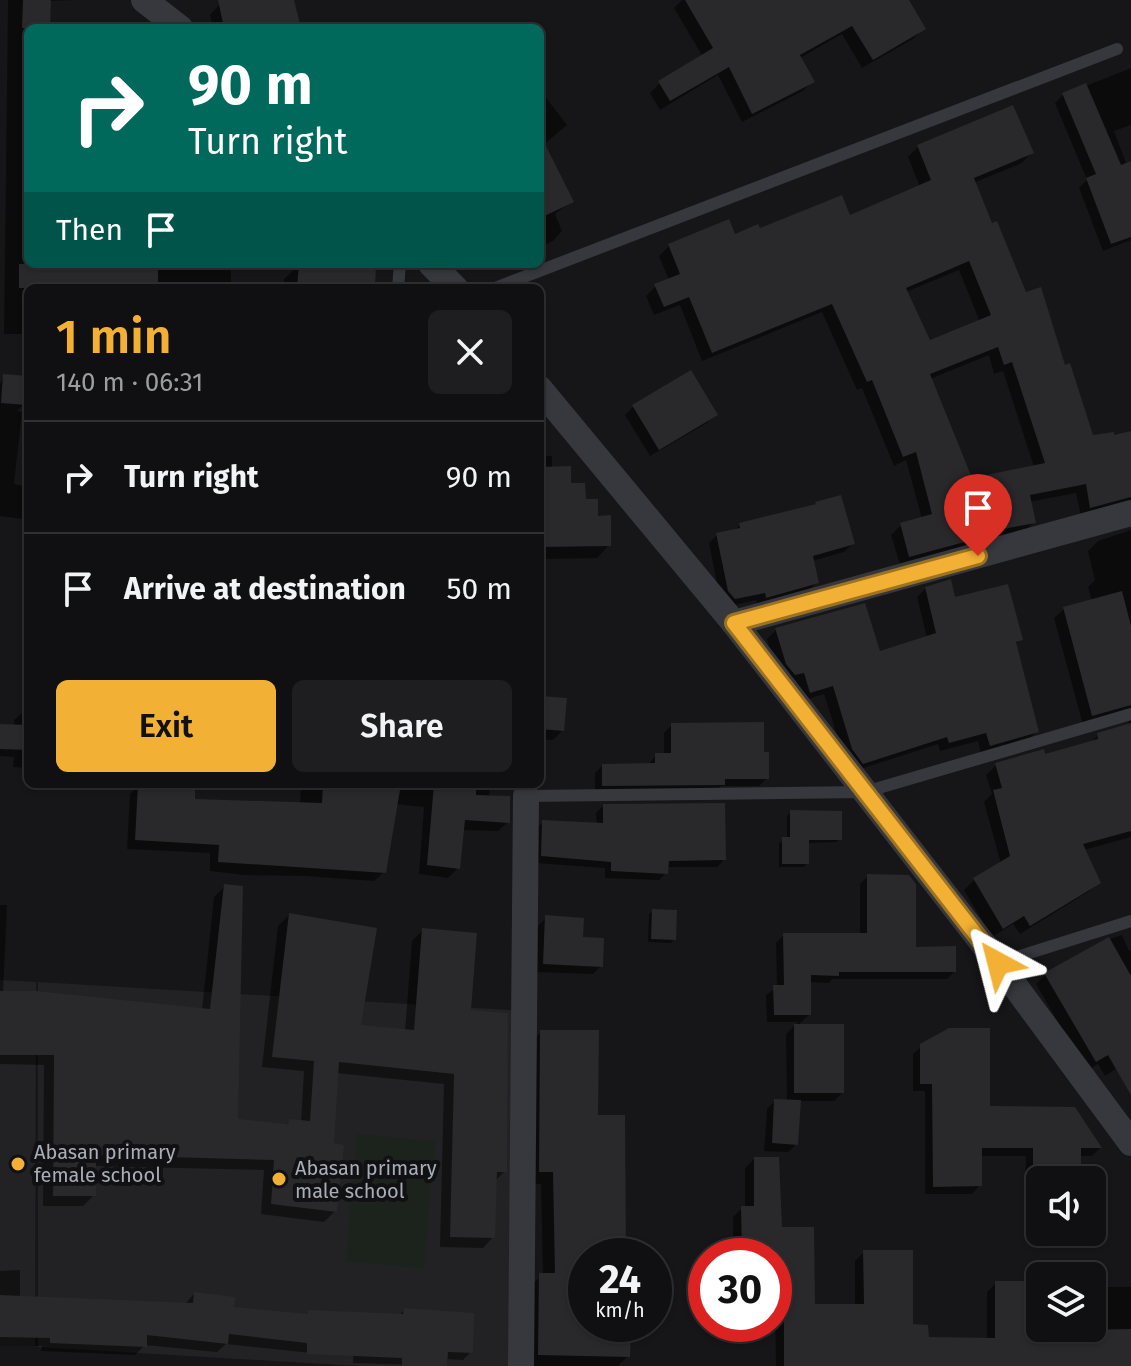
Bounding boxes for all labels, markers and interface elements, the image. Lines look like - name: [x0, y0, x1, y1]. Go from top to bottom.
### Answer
- text: 90 m: [188, 52, 313, 119]
- icon: right: [56, 56, 160, 160]
- text: Turn right: [188, 120, 348, 164]
- icon: arrive: [139, 208, 183, 252]
- text: Then: [56, 212, 123, 248]
- text: 1 min: [56, 308, 172, 366]
- button: close: [428, 310, 512, 394]
- text: 140 m · 06:31: [56, 367, 203, 398]
- icon: right: [56, 455, 100, 499]
- text: Turn right: [124, 459, 259, 495]
- text: 90 m: [446, 459, 512, 495]
- pin: [944, 474, 1012, 556]
- icon: arrive: [956, 486, 1000, 530]
- icon: arrive: [56, 567, 100, 611]
- text: Arrive at destination: [124, 571, 406, 607]
- text: 50 m: [447, 571, 512, 607]
- button: Exit: [56, 680, 276, 772]
- button: Share: [292, 680, 512, 772]
- position arrow: [956, 921, 1040, 1005]
- place label: Abasan primary female school: [34, 1140, 176, 1187]
- marker: Abasan primary female school: [9, 1155, 27, 1173]
- place label: Abasan primary male school: [295, 1156, 437, 1203]
- map controls: [1026, 1166, 1106, 1342]
- button: sound: [1026, 1166, 1106, 1246]
- marker: Abasan primary male school: [270, 1170, 288, 1188]
- speed limit sign: 30: [688, 1238, 792, 1342]
- text: 24: [599, 1256, 641, 1304]
- button: layers: [1026, 1262, 1106, 1342]
- text: km/h: [595, 1298, 645, 1322]

